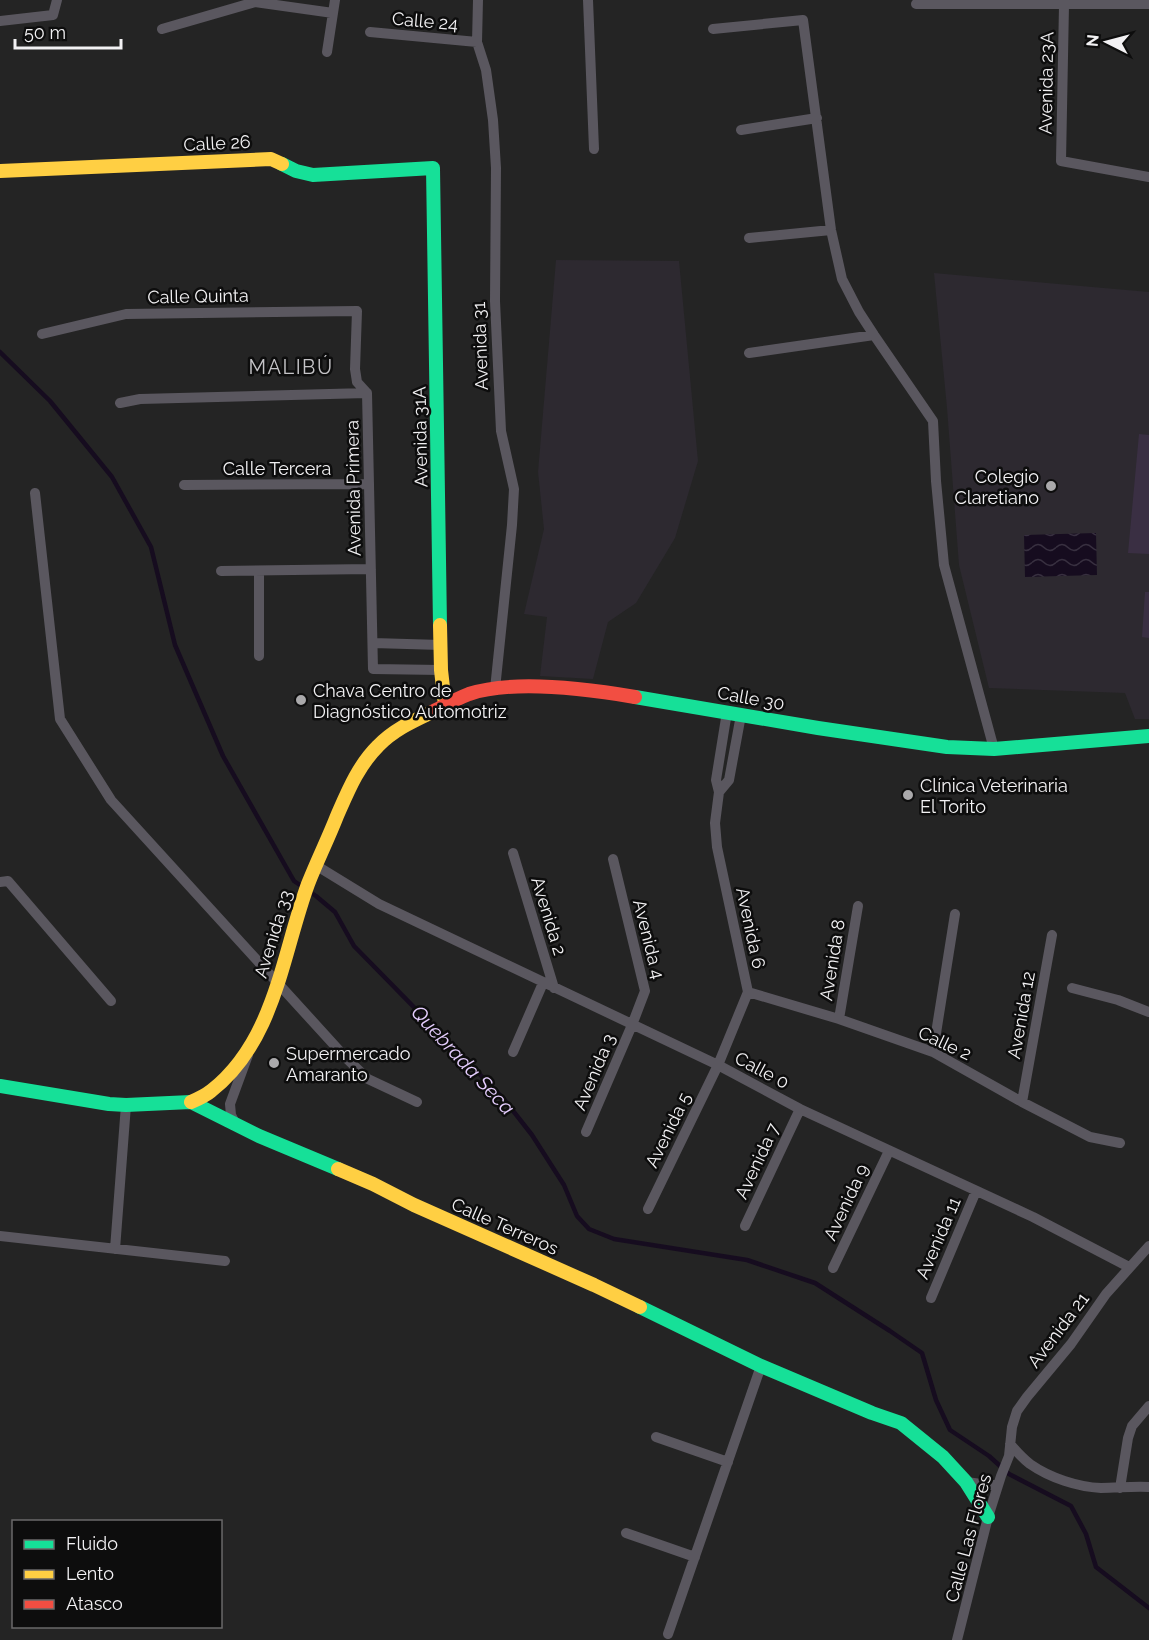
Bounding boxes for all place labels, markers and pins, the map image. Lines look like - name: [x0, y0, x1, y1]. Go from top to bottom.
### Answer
- place label: Colegio Claretiano: [954, 466, 1039, 508]
- marker: Colegio Claretiano: [1044, 479, 1058, 493]
- place label: Chava Centro de Diagnóstico Automotriz: [313, 680, 507, 722]
- marker: Chava Centro de Diagnóstico Automotriz: [294, 693, 308, 707]
- place label: Clínica Veterinaria El Torito: [920, 775, 1068, 817]
- marker: Clínica Veterinaria El Torito: [901, 788, 915, 802]
- place label: Supermercado Amaranto: [286, 1043, 411, 1085]
- marker: Supermercado Amaranto: [267, 1056, 281, 1070]

